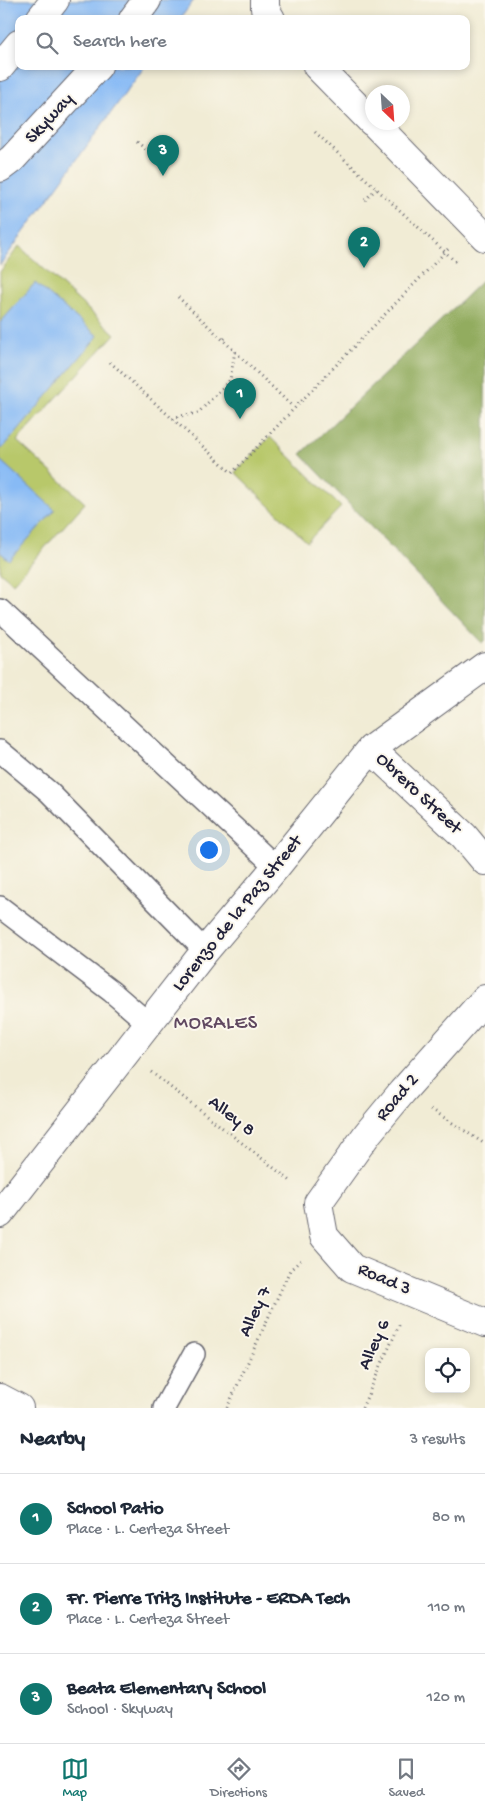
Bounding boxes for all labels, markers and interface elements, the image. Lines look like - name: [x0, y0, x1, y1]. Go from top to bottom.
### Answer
- search box: [15, 15, 470, 70]
- icon: search: [33, 29, 61, 57]
- text: Search here: [73, 31, 167, 54]
- north arrow: [365, 85, 410, 130]
- street label: Skyway: [21, 88, 80, 149]
- pin: 3: [147, 135, 179, 176]
- pin: 2: [348, 227, 380, 268]
- pin: 1: [224, 378, 256, 419]
- street label: Obrero Street: [370, 748, 468, 841]
- street label: Lorenzo de la Paz Street: [168, 830, 310, 997]
- your location: [196, 837, 222, 863]
- district label: MORALES: [174, 1013, 258, 1036]
- street label: Road 2: [371, 1069, 425, 1127]
- street label: Alley 8: [203, 1091, 259, 1143]
- street label: Road 3: [354, 1259, 414, 1302]
- street label: Alley 7: [234, 1282, 278, 1341]
- street label: Alley 6: [354, 1316, 396, 1374]
- map controls: [425, 1348, 470, 1393]
- button: locate: [425, 1348, 470, 1393]
- text: Nearby: [20, 1428, 85, 1453]
- text: 3 results: [410, 1431, 465, 1450]
- text: School Patio: [67, 1498, 164, 1521]
- text: 1: [33, 1509, 39, 1528]
- text: 80 m: [432, 1509, 465, 1528]
- text: Place · L. Certeza Street: [67, 1521, 229, 1540]
- text: Fr. Pierre Tritz Institute - ERDA Tech: [67, 1588, 350, 1611]
- text: 2: [32, 1599, 40, 1618]
- text: 110 m: [428, 1599, 465, 1618]
- text: Place · L. Certeza Street: [67, 1611, 229, 1630]
- text: Beata Elementary School: [67, 1678, 266, 1701]
- text: 3: [32, 1689, 40, 1708]
- text: 120 m: [426, 1689, 465, 1708]
- text: School · Skyway: [67, 1701, 173, 1720]
- tab: Map: [61, 1755, 89, 1802]
- tab: Directions: [210, 1755, 267, 1802]
- tab: Saved: [388, 1755, 424, 1802]

